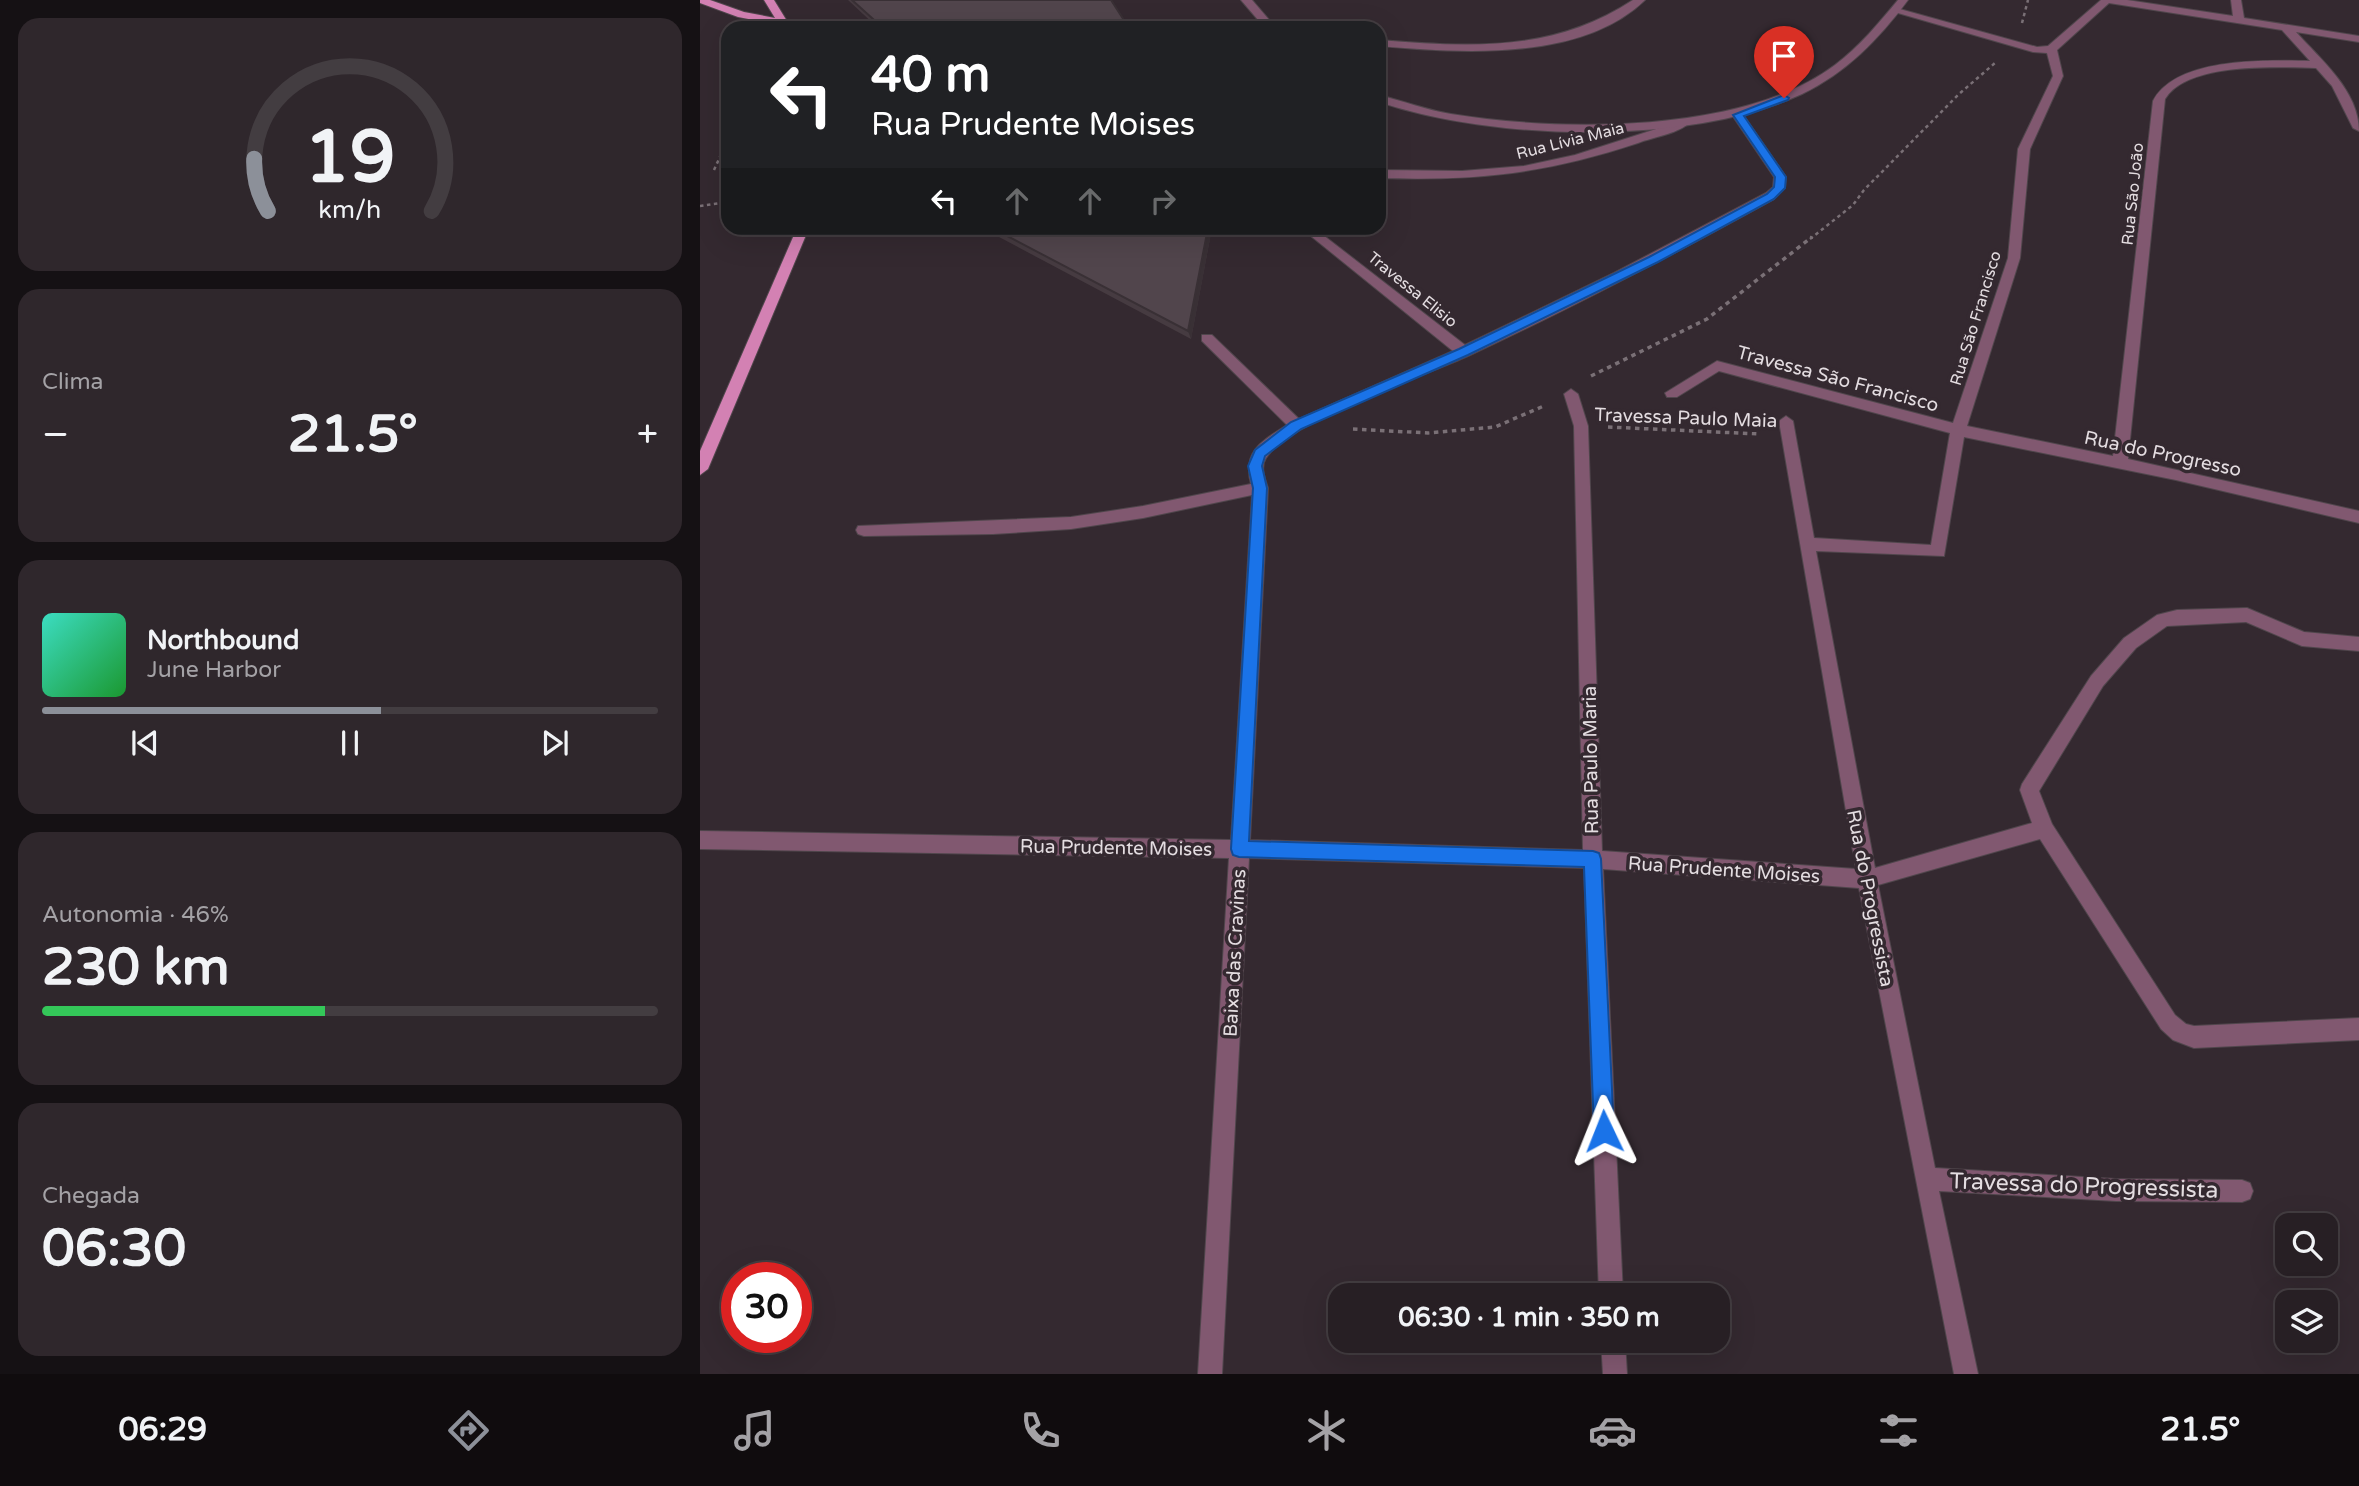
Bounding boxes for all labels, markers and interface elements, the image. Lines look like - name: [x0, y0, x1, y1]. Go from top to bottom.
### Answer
- pin: [1754, 26, 1814, 98]
- icon: arrive: [1765, 37, 1803, 75]
- text: 40 m: [871, 46, 990, 105]
- icon: left: [756, 49, 847, 140]
- text: Rua Prudente Moises: [871, 106, 1195, 144]
- text: 19: [304, 114, 396, 202]
- street label: Rua Lívia Maia: [1514, 118, 1626, 164]
- street label: Rua São João: [2118, 142, 2148, 246]
- icon: left: [925, 182, 963, 220]
- icon: ahead: [998, 182, 1036, 220]
- icon: ahead: [1071, 182, 1109, 220]
- icon: right: [1144, 182, 1182, 220]
- text: km/h: [319, 194, 381, 224]
- street label: Travessa Elisio: [1364, 248, 1461, 332]
- street label: Rua São Francisco: [1946, 249, 2006, 388]
- street label: Travessa São Francisco: [1735, 341, 1941, 416]
- text: Clima: [42, 368, 103, 396]
- text: 21.5°: [288, 403, 418, 466]
- street label: Travessa Paulo Maia: [1594, 404, 1778, 432]
- text: −: [42, 412, 69, 458]
- text: +: [637, 412, 658, 458]
- street label: Rua do Progresso: [2082, 427, 2243, 481]
- text: Northbound: [147, 625, 299, 656]
- text: June Harbor: [147, 656, 281, 684]
- street label: Rua Paulo Maria: [1579, 686, 1603, 834]
- icon: previous: [126, 724, 164, 762]
- icon: pause: [331, 724, 369, 762]
- icon: next: [536, 724, 574, 762]
- street label: Rua do Progressista: [1842, 808, 1898, 989]
- street label: Rua Prudente Moises: [1020, 835, 1212, 861]
- street label: Rua Prudente Moises: [1627, 852, 1821, 888]
- street label: Baixa das Cravinas: [1220, 868, 1250, 1038]
- text: Autonomia · 46%: [42, 901, 229, 929]
- text: 230 km: [42, 936, 230, 999]
- position arrow: [1567, 1094, 1641, 1168]
- street label: Travessa do Progressista: [1949, 1167, 2219, 1205]
- text: Chegada: [42, 1182, 140, 1210]
- map controls: [2275, 1213, 2338, 1353]
- button: search: [2275, 1213, 2338, 1276]
- text: 06:30: [42, 1217, 186, 1280]
- speed limit sign: 30: [721, 1262, 812, 1353]
- button: layers: [2275, 1290, 2338, 1353]
- text: 06:30 · 1 min · 350 m: [1398, 1302, 1660, 1333]
- icon: directions: [444, 1406, 493, 1455]
- icon: music: [730, 1406, 779, 1455]
- icon: phone: [1016, 1406, 1065, 1455]
- icon: climate: [1302, 1406, 1351, 1455]
- icon: car: [1588, 1406, 1637, 1455]
- icon: filters: [1874, 1406, 1923, 1455]
- text: 06:29: [119, 1411, 207, 1449]
- text: 21.5°: [2160, 1411, 2240, 1449]

